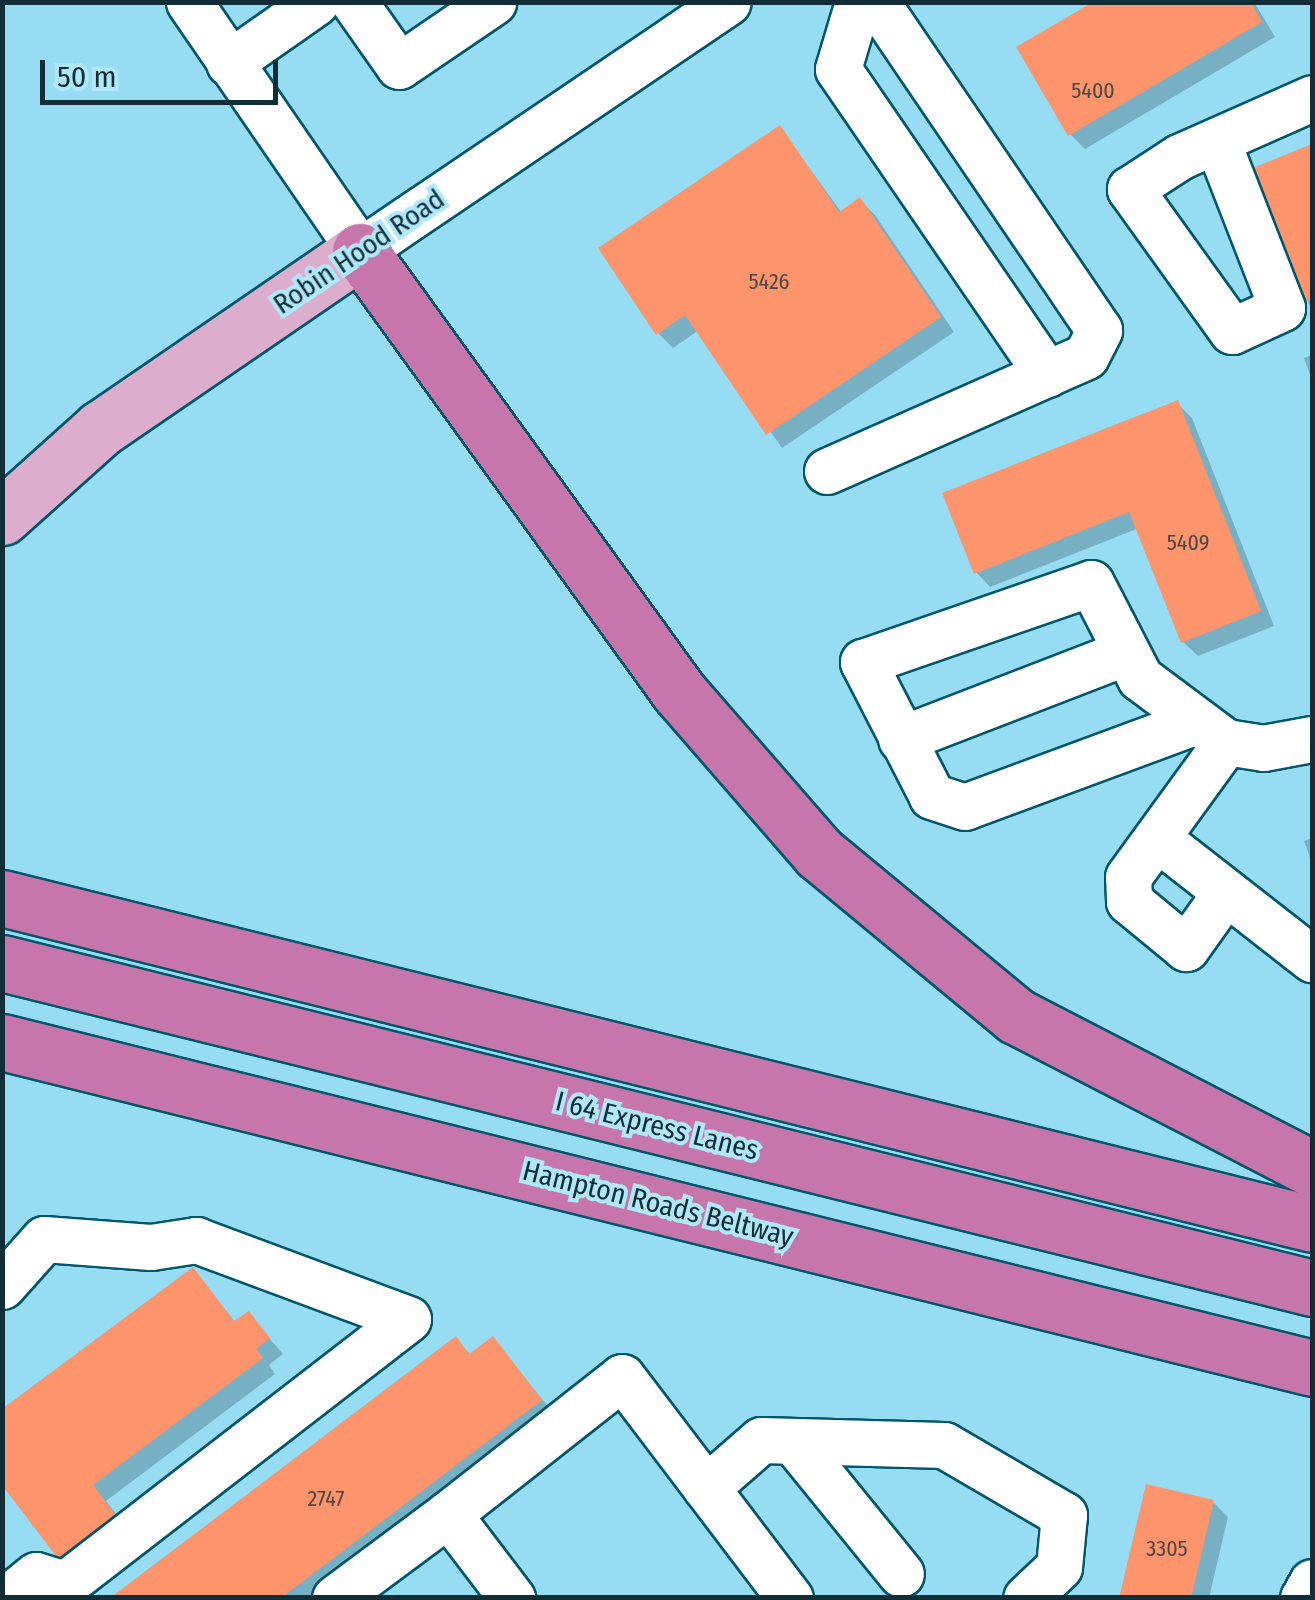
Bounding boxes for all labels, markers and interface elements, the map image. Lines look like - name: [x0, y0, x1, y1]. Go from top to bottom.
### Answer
- scale bar: [45, 40, 282, 102]
- text: 50 m: [57, 59, 117, 95]
- house number: 5400: [1071, 78, 1115, 104]
- street label: Robin Hood Road: [267, 182, 451, 322]
- house number: 5426: [748, 269, 790, 295]
- house number: 5409: [1167, 530, 1209, 556]
- street label: I 64 Express Lanes: [552, 1085, 762, 1167]
- street label: Hampton Roads Beltway: [519, 1154, 797, 1254]
- house number: 2747: [308, 1486, 344, 1512]
- house number: 3305: [1146, 1536, 1188, 1562]

